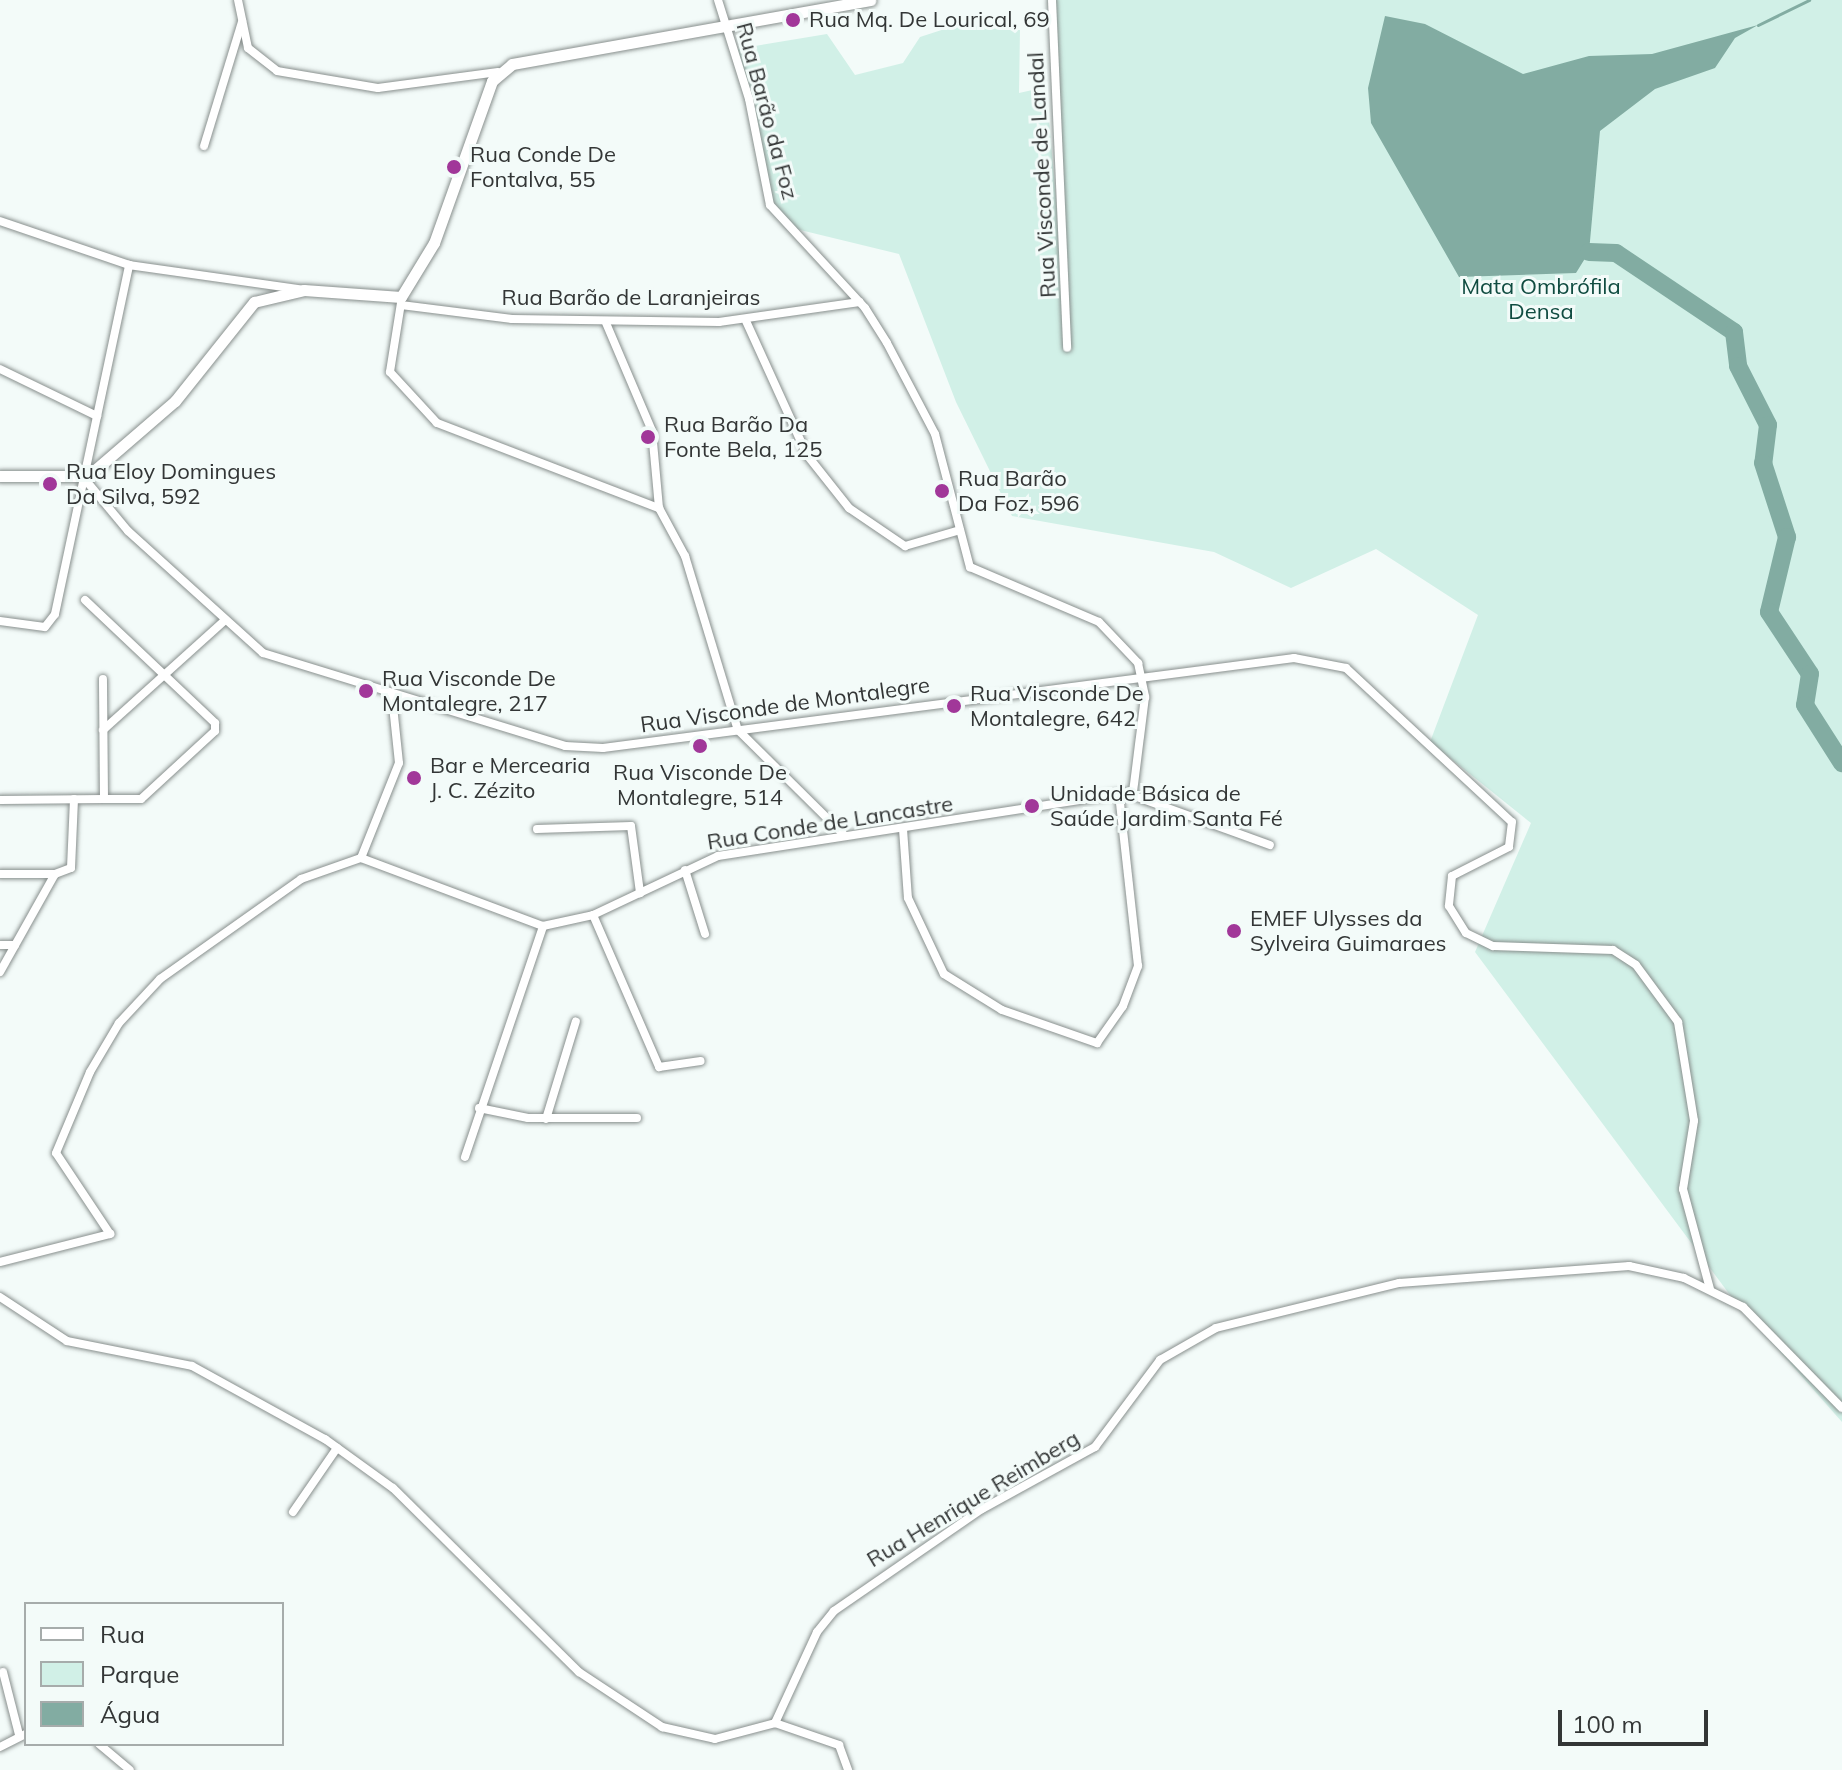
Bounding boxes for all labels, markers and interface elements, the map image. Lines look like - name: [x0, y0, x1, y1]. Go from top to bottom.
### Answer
- place label: Rua Mq. De Lourical, 69: [809, 7, 1050, 33]
- marker: Rua Mq. De Lourical, 69: [784, 11, 802, 29]
- street label: Rua Barão da Foz: [731, 19, 803, 203]
- street label: Rua Visconde de Landal: [1022, 51, 1062, 299]
- place label: Rua Conde De Fontalva, 55: [470, 141, 616, 192]
- marker: Rua Conde De Fontalva, 55: [445, 158, 463, 176]
- park label: Mata Ombrófila Densa: [1461, 273, 1621, 324]
- street label: Rua Barão de Laranjeiras: [501, 285, 761, 311]
- place label: Rua Barão Da Fonte Bela, 125: [664, 411, 822, 462]
- marker: Rua Barão Da Fonte Bela, 125: [639, 428, 657, 446]
- place label: Rua Eloy Domingues Da Silva, 592: [66, 458, 276, 510]
- place label: Rua Barão Da Foz, 596: [958, 465, 1080, 516]
- marker: Rua Eloy Domingues Da Silva, 592: [41, 475, 59, 493]
- marker: Rua Barão Da Foz, 596: [933, 482, 951, 500]
- place label: Rua Visconde De Montalegre, 217: [382, 665, 556, 716]
- street label: Rua Visconde de Montalegre: [639, 672, 931, 738]
- place label: Rua Visconde De Montalegre, 642: [970, 680, 1144, 732]
- marker: Rua Visconde De Montalegre, 217: [357, 682, 375, 700]
- marker: Rua Visconde De Montalegre, 642: [945, 697, 963, 715]
- marker: Rua Visconde De Montalegre, 514: [691, 737, 709, 755]
- place label: Bar e Mercearia J. C. Zézito: [430, 752, 591, 804]
- place label: Rua Visconde De Montalegre, 514: [613, 759, 787, 810]
- marker: Bar e Mercearia J. C. Zézito: [405, 769, 423, 787]
- place label: Unidade Básica de Saúde Jardim Santa Fé: [1050, 780, 1283, 832]
- street label: Rua Conde de Lancastre: [705, 791, 955, 855]
- marker: Unidade Básica de Saúde Jardim Santa Fé: [1021, 795, 1043, 817]
- place label: EMEF Ulysses da Sylveira Guimaraes: [1250, 905, 1447, 956]
- marker: EMEF Ulysses da Sylveira Guimaraes: [1225, 922, 1243, 940]
- street label: Rua Henrique Reimberg: [862, 1425, 1084, 1573]
- legend: [24, 1602, 284, 1746]
- text: Rua: [100, 1619, 145, 1649]
- text: Parque: [100, 1659, 179, 1689]
- scale bar: [1562, 1694, 1712, 1744]
- text: Água: [100, 1699, 160, 1729]
- text: 100 m: [1572, 1709, 1643, 1739]

